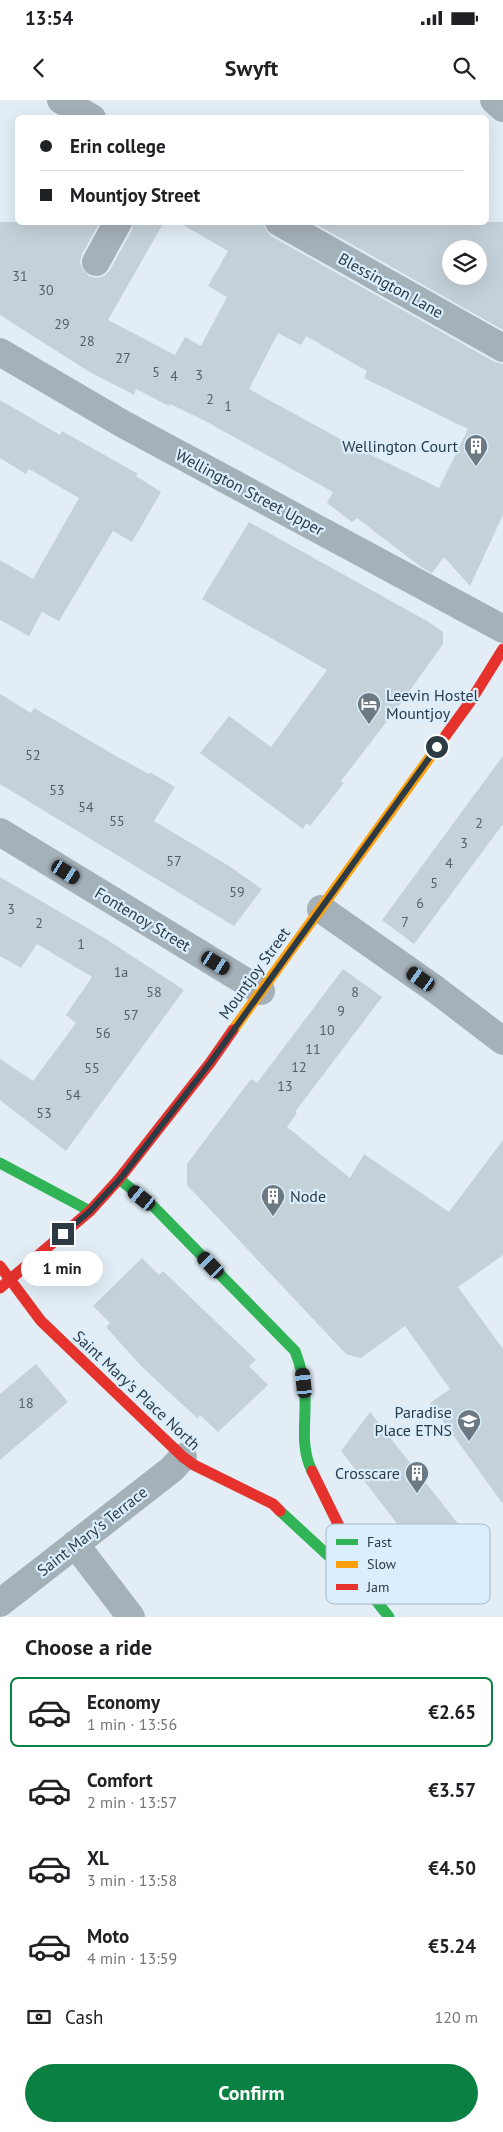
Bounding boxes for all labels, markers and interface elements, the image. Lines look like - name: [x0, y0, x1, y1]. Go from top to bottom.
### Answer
- text: 13:54: [25, 6, 73, 30]
- icon: back: [25, 54, 53, 82]
- text: Swyft: [225, 54, 278, 82]
- icon: search: [450, 54, 478, 82]
- text: Erin college: [70, 134, 166, 158]
- text: Mountjoy Street: [70, 183, 200, 207]
- map controls: [442, 240, 487, 285]
- button: layers: [442, 240, 487, 285]
- street label: Blessington Lane: [335, 248, 447, 322]
- house number: 31: [12, 267, 28, 285]
- house number: 30: [38, 281, 54, 299]
- house number: 29: [54, 315, 70, 333]
- house number: 28: [79, 332, 95, 350]
- house number: 27: [115, 349, 131, 367]
- house number: 5: [152, 363, 160, 381]
- house number: 3: [195, 366, 203, 384]
- house number: 4: [170, 367, 178, 385]
- house number: 2: [206, 390, 214, 408]
- house number: 1: [224, 397, 232, 415]
- building icon: Wellington Court: [463, 433, 489, 467]
- place label: Wellington Court: [342, 436, 459, 456]
- street label: Wellington Street Upper: [172, 444, 328, 540]
- place label: Leevin Hostel Mountjoy: [386, 685, 479, 723]
- hotel icon: Leevin Hostel Mountjoy: [356, 691, 382, 725]
- route start: [426, 736, 448, 758]
- house number: 52: [25, 746, 41, 764]
- house number: 53: [49, 781, 65, 799]
- house number: 54: [78, 798, 94, 816]
- house number: 55: [109, 812, 125, 830]
- house number: 2: [475, 814, 483, 832]
- house number: 3: [460, 834, 468, 852]
- house number: 57: [166, 852, 182, 870]
- house number: 4: [445, 854, 453, 872]
- car: [49, 858, 82, 886]
- house number: 5: [430, 874, 438, 892]
- street label: Fontenoy Street: [92, 883, 195, 956]
- house number: 59: [229, 883, 245, 901]
- house number: 6: [416, 894, 424, 912]
- house number: 3: [7, 900, 15, 918]
- house number: 7: [401, 913, 409, 931]
- house number: 2: [35, 914, 43, 932]
- street label: Mountjoy Street: [214, 923, 294, 1023]
- house number: 1: [77, 935, 85, 953]
- car: [199, 949, 232, 977]
- house number: 1a: [114, 963, 128, 981]
- car: [404, 964, 437, 994]
- house number: 58: [146, 983, 162, 1001]
- house number: 8: [351, 983, 359, 1001]
- house number: 9: [337, 1002, 345, 1020]
- house number: 57: [123, 1006, 139, 1024]
- house number: 10: [319, 1021, 335, 1039]
- house number: 56: [95, 1024, 111, 1042]
- house number: 11: [305, 1040, 321, 1058]
- house number: 12: [291, 1058, 307, 1076]
- house number: 55: [84, 1059, 100, 1077]
- house number: 13: [277, 1077, 293, 1095]
- house number: 54: [65, 1086, 81, 1104]
- house number: 53: [36, 1104, 52, 1122]
- car: [125, 1183, 158, 1213]
- building icon: Node: [260, 1183, 286, 1217]
- place label: Node: [290, 1186, 326, 1206]
- route end: [52, 1223, 74, 1245]
- car: [195, 1249, 226, 1281]
- callout: 1 min: [22, 1252, 104, 1286]
- text: 1 min: [42, 1258, 82, 1278]
- street label: Saint Mary's Place North: [69, 1326, 205, 1454]
- car: [294, 1367, 313, 1399]
- house number: 18: [18, 1394, 34, 1412]
- place label: Paradise Place ETNS: [374, 1402, 452, 1440]
- school or university icon: Paradise Place ETNS: [456, 1408, 482, 1442]
- building icon: Crosscare: [404, 1460, 430, 1494]
- place label: Crosscare: [335, 1463, 400, 1483]
- street label: Saint Mary's Terrace: [33, 1482, 151, 1580]
- legend: [326, 1524, 490, 1604]
- text: Fast: [367, 1533, 392, 1551]
- text: Slow: [367, 1555, 397, 1573]
- text: Jam: [366, 1578, 389, 1596]
- text: Choose a ride: [25, 1633, 152, 1661]
- icon: car: [27, 1690, 72, 1735]
- text: Economy: [87, 1690, 160, 1714]
- text: €2.65: [428, 1700, 476, 1724]
- text: 1 min · 13:56: [87, 1714, 177, 1734]
- icon: car: [27, 1768, 72, 1813]
- text: Comfort: [87, 1768, 153, 1792]
- text: €3.57: [428, 1778, 476, 1802]
- text: 2 min · 13:57: [87, 1792, 177, 1812]
- icon: car: [27, 1846, 72, 1891]
- text: XL: [87, 1846, 109, 1870]
- text: €4.50: [428, 1856, 476, 1880]
- text: 3 min · 13:58: [87, 1870, 177, 1890]
- icon: car: [27, 1924, 72, 1969]
- text: Moto: [87, 1924, 129, 1948]
- text: €5.24: [428, 1934, 476, 1958]
- text: 4 min · 13:59: [87, 1948, 177, 1968]
- icon: cash: [25, 2003, 53, 2031]
- text: Cash: [65, 2005, 103, 2029]
- text: 120 m: [435, 2007, 478, 2027]
- button: Confirm: [25, 2064, 478, 2122]

